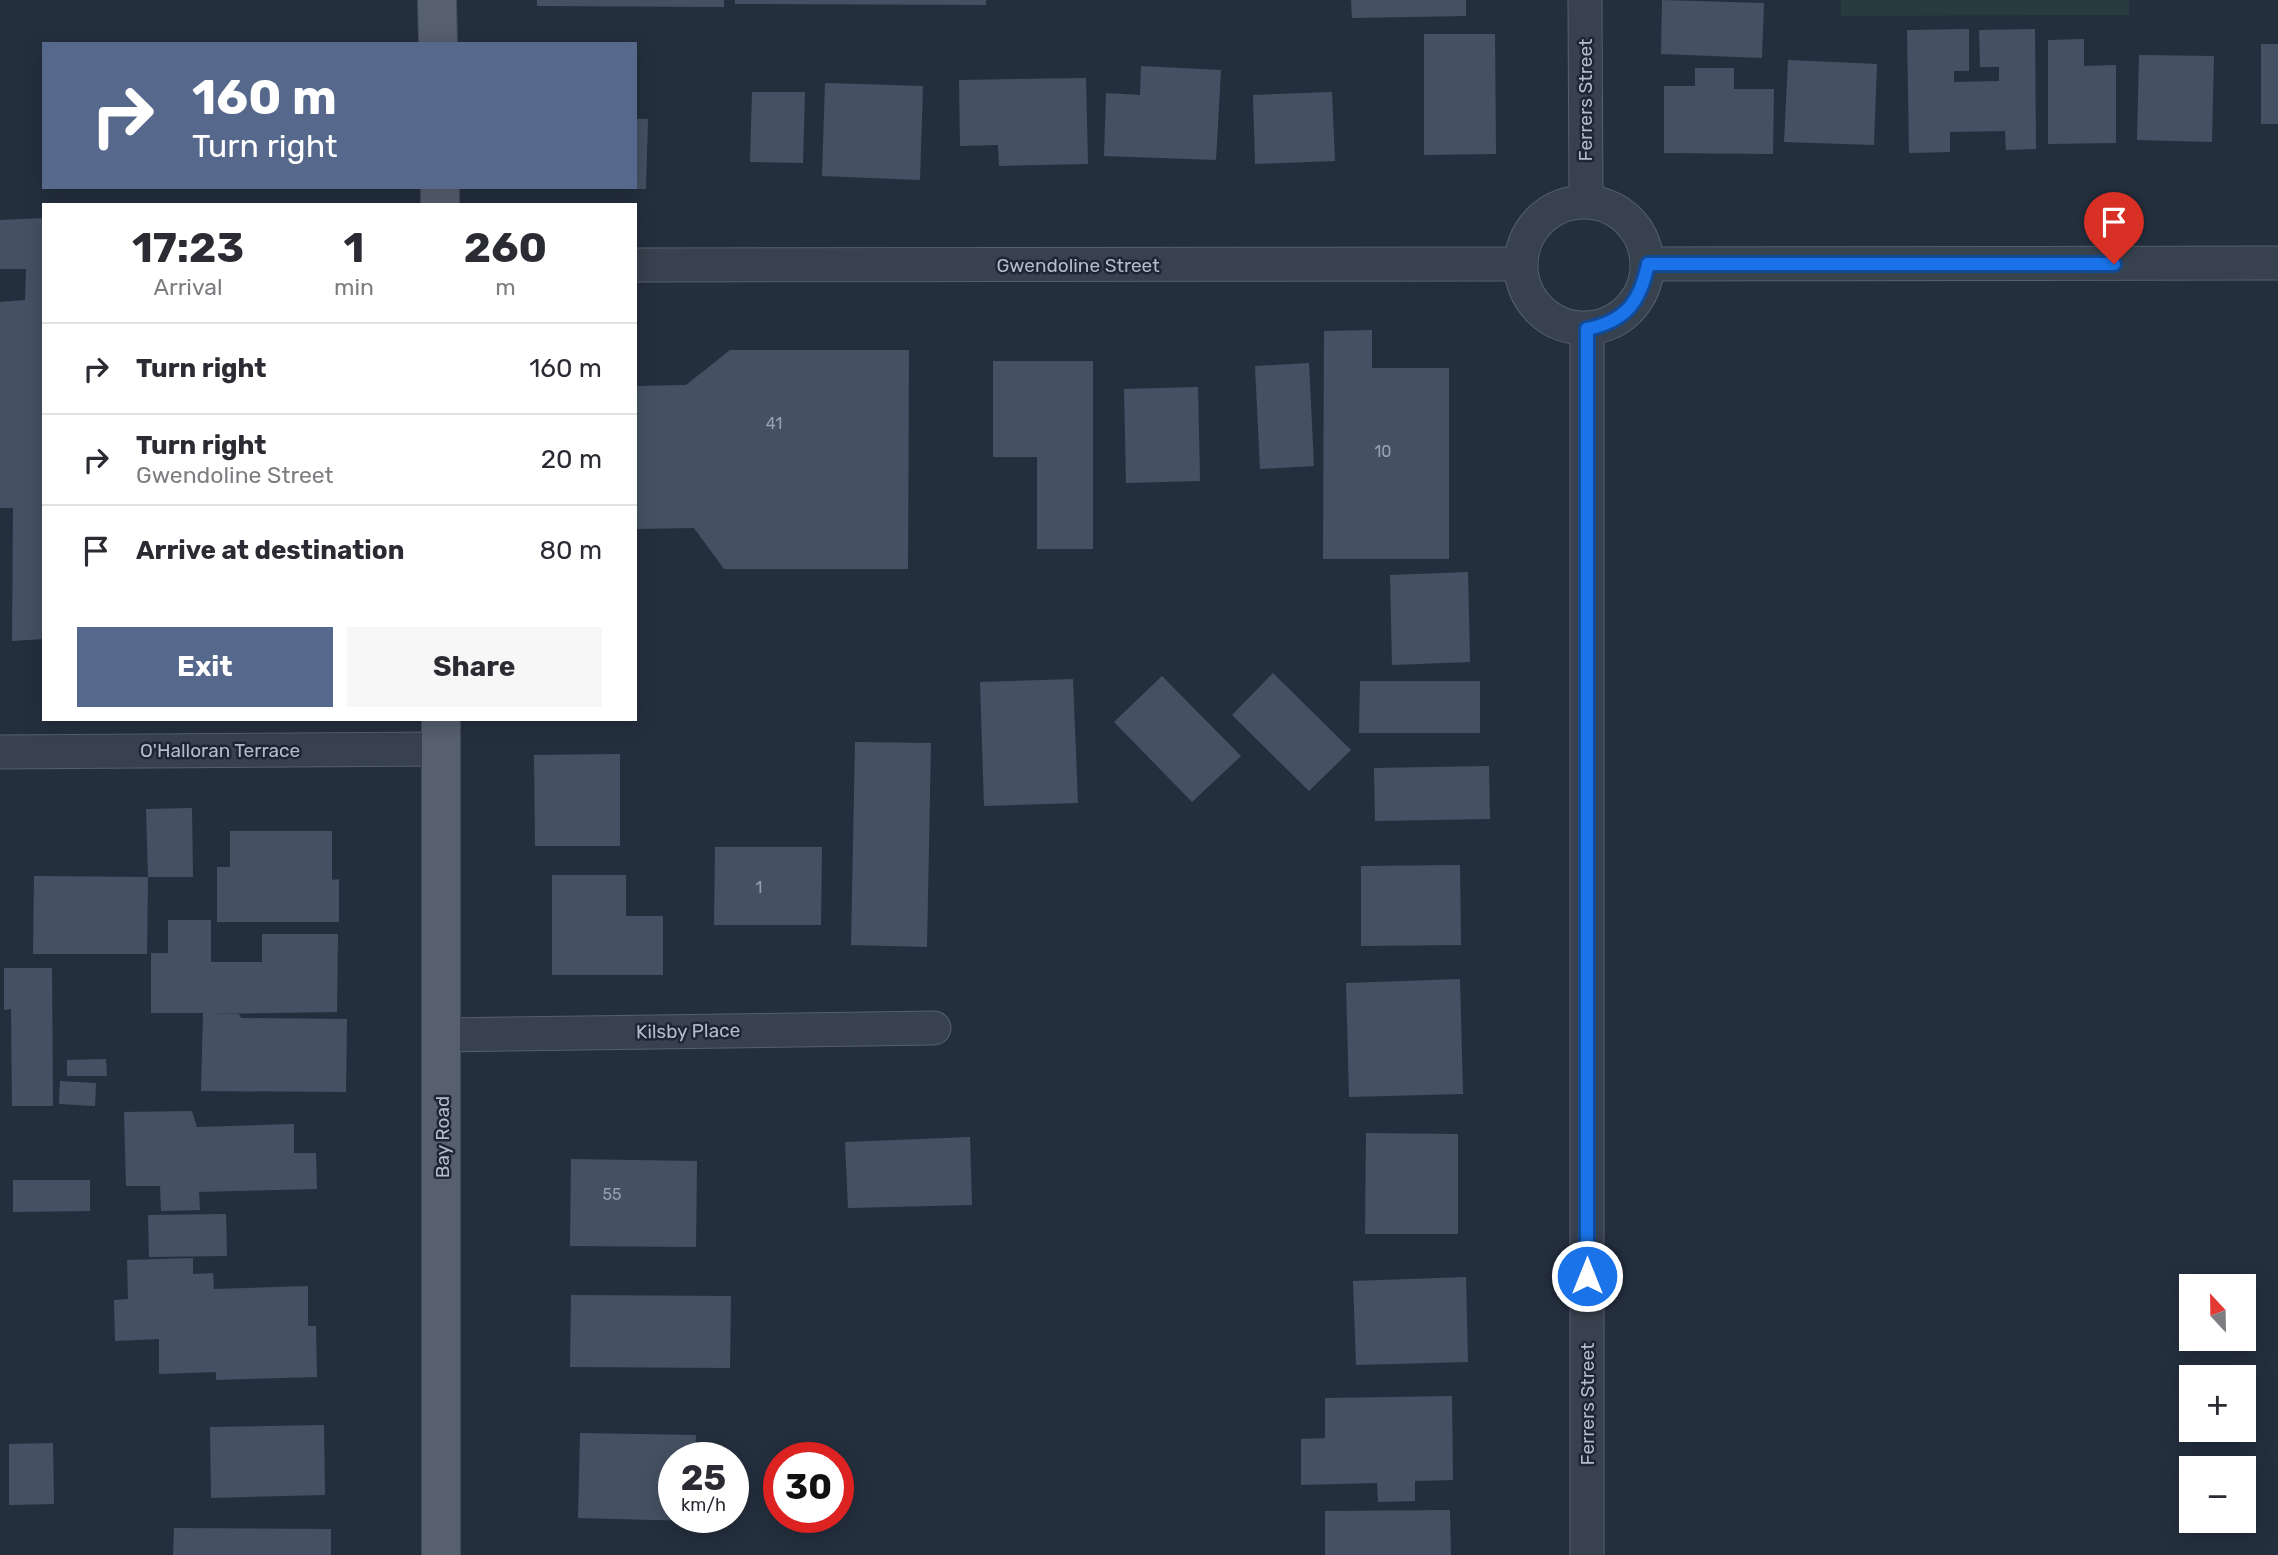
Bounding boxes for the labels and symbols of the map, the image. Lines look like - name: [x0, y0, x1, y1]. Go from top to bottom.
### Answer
- street label: Ferrers Street: [1574, 38, 1597, 161]
- pin: [2084, 192, 2144, 264]
- street label: Gwendoline Street: [996, 254, 1160, 277]
- house number: 41: [766, 414, 782, 433]
- house number: 10: [1374, 442, 1392, 461]
- street label: O'Halloran Terrace: [140, 739, 300, 762]
- house number: 1: [756, 878, 762, 897]
- street label: Kilsby Place: [636, 1019, 740, 1043]
- street label: Bay Road: [431, 1096, 454, 1178]
- house number: 55: [602, 1185, 622, 1204]
- position arrow: [1550, 1239, 1624, 1313]
- north arrow: [2179, 1274, 2256, 1351]
- street label: Ferrers Street: [1576, 1342, 1599, 1465]
- speed limit sign: 30: [763, 1442, 854, 1533]

